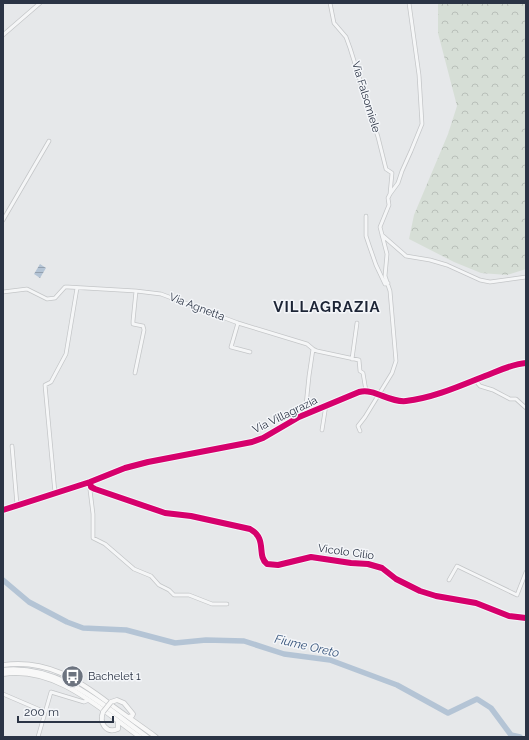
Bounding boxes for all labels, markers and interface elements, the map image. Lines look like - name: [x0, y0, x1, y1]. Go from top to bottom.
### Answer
- street label: Via Falsomiele: [349, 60, 383, 135]
- street label: Via Agnetta: [167, 290, 227, 324]
- district label: VILLAGRAZIA: [273, 298, 381, 316]
- street label: Via Villagrazia: [250, 394, 320, 436]
- street label: Vicolo Cilio: [317, 542, 375, 562]
- water label: Fiume Oreto: [273, 632, 341, 660]
- bus stop icon: Bachelet 1: [59, 663, 85, 689]
- place label: Bachelet 1: [88, 670, 141, 683]
- scale bar: [18, 698, 113, 724]
- text: 200 m: [24, 705, 59, 719]

